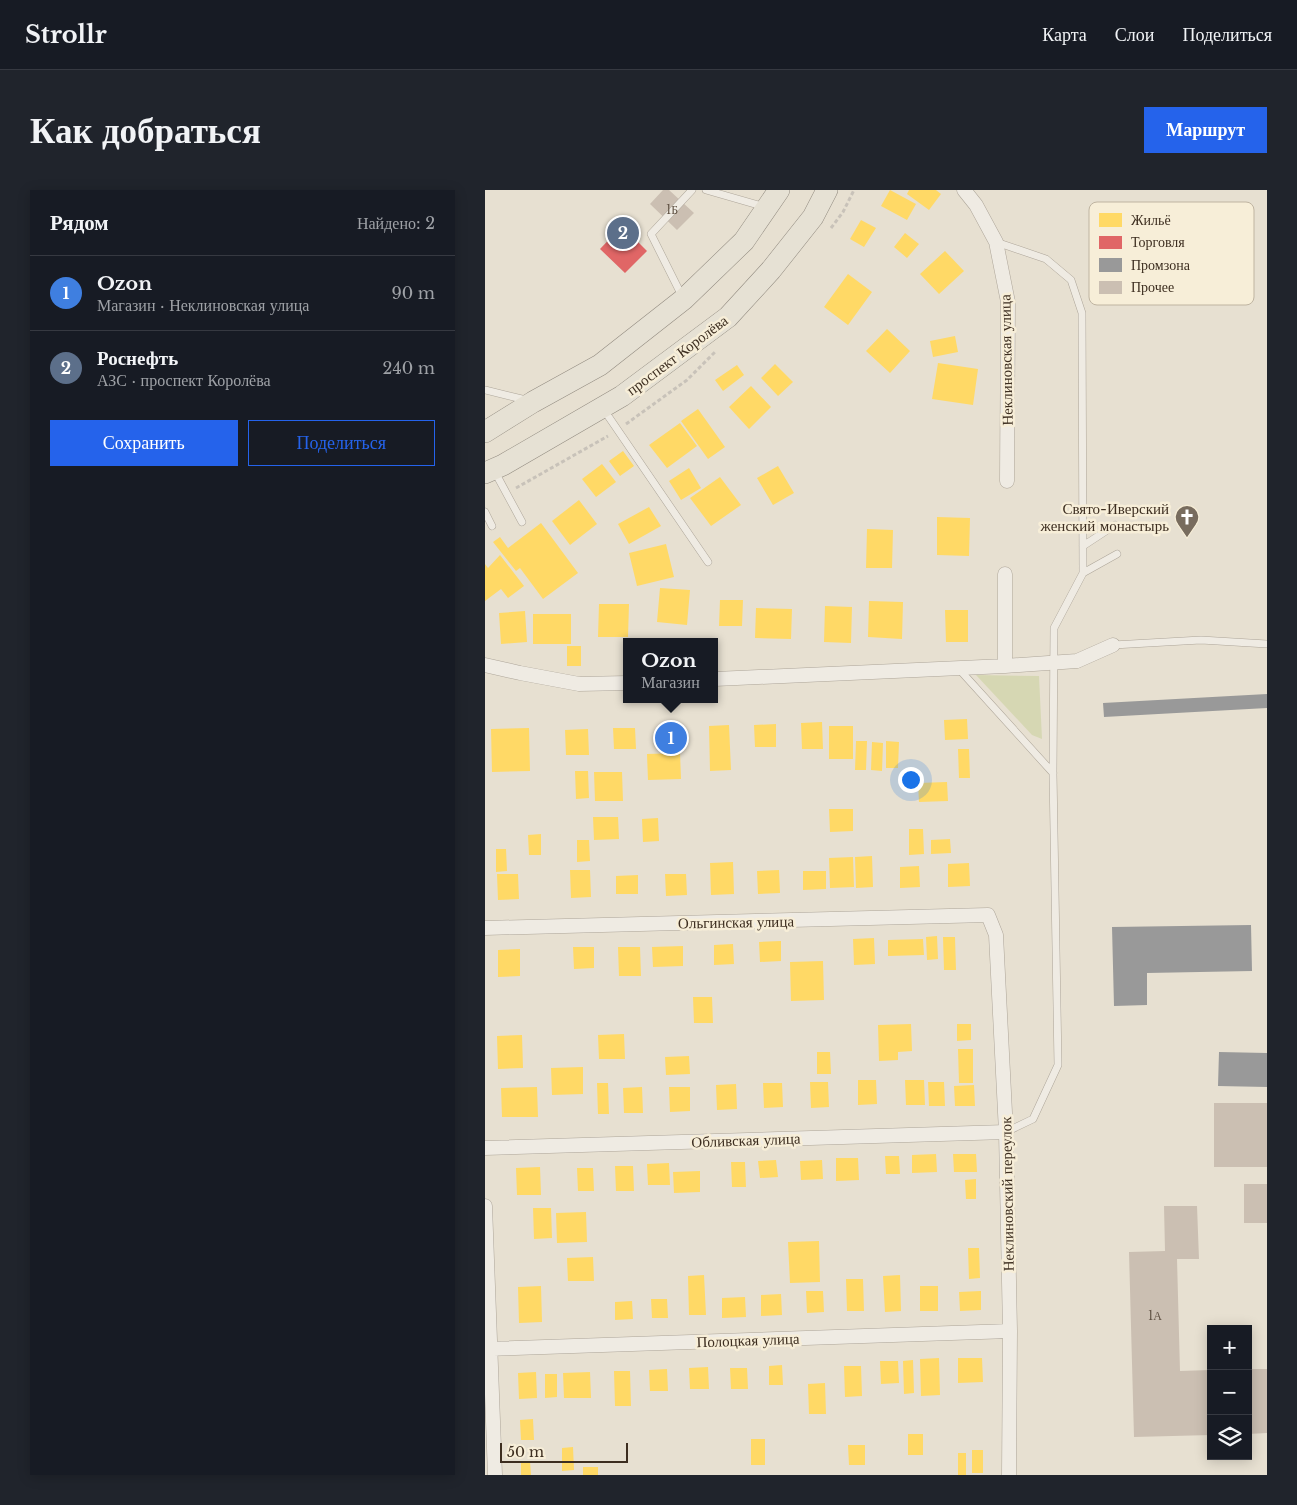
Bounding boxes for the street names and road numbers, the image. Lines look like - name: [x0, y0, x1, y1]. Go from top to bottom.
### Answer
- street label: Неклиновская улица: [995, 294, 1017, 426]
- street label: проспект Королёва: [623, 311, 732, 399]
- street label: Ольгинская улица: [678, 911, 794, 933]
- street label: Неклиновский переулок: [996, 1116, 1018, 1272]
- street label: Обливская улица: [691, 1129, 801, 1151]
- street label: Полоцкая улица: [696, 1329, 800, 1351]

